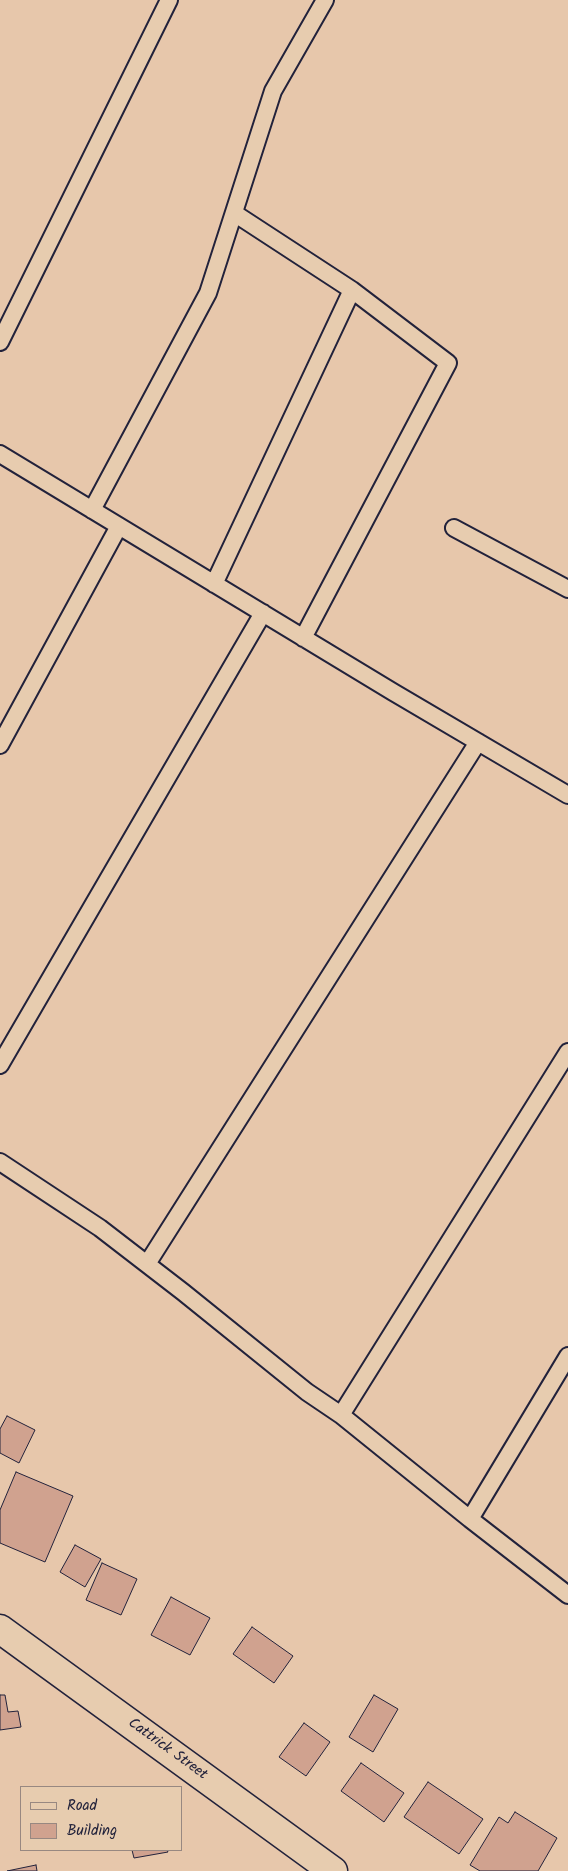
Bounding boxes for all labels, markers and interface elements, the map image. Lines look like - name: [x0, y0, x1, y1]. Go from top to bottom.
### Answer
- street label: Cattrick Street: [124, 1715, 210, 1785]
- legend: [20, 1786, 182, 1851]
- text: Road: [67, 1794, 97, 1818]
- text: Building: [67, 1819, 117, 1843]

